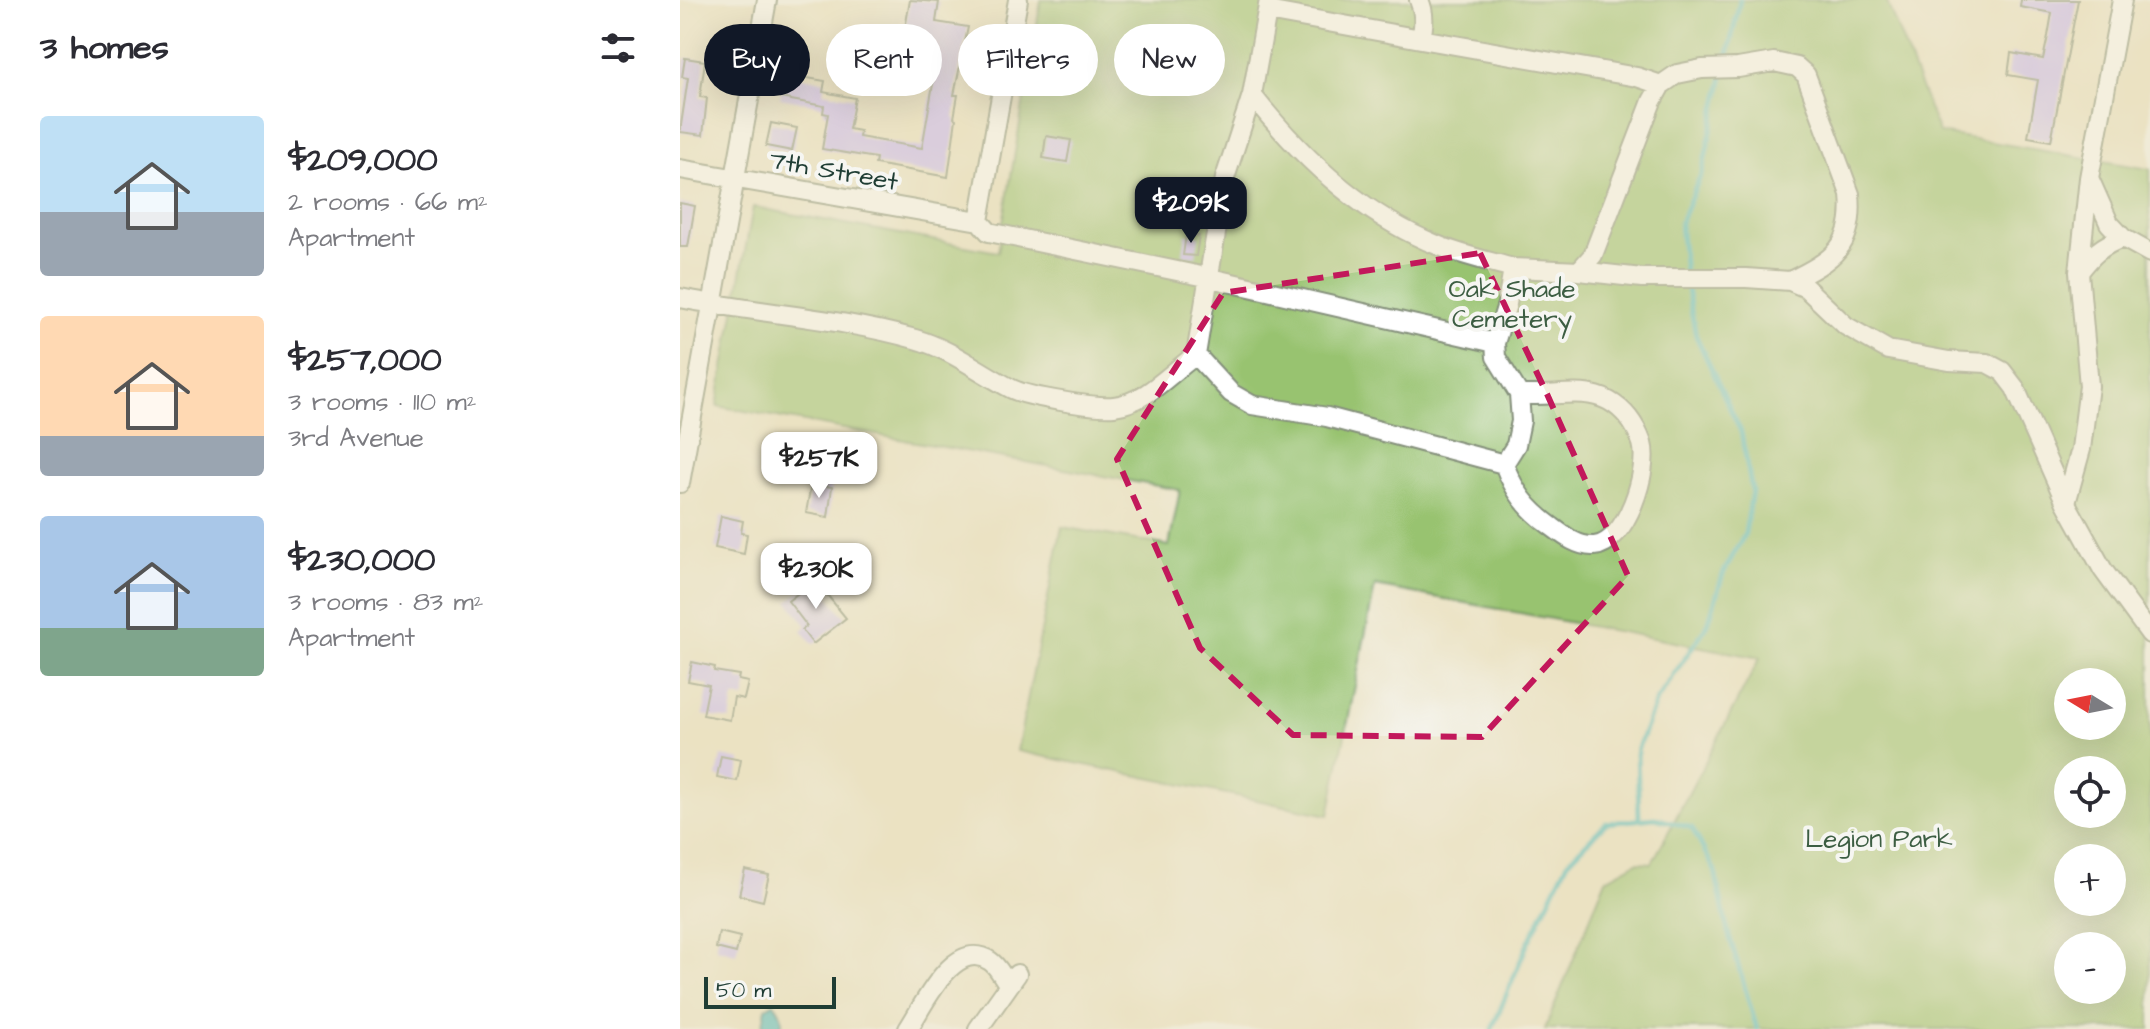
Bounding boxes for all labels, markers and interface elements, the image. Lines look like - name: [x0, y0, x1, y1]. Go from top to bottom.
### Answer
- text: 3 homes: [40, 24, 169, 72]
- chip: Buy: [704, 24, 810, 96]
- chip: Rent: [826, 24, 942, 96]
- chip: Filters: [958, 24, 1098, 96]
- chip: New: [1114, 24, 1225, 96]
- icon: filters: [596, 26, 640, 70]
- text: $209,000: [288, 136, 438, 184]
- street label: 7th Street: [767, 142, 901, 200]
- icon: home: [104, 148, 200, 244]
- pin: $209K: [1135, 177, 1247, 245]
- text: 2 rooms · 66 m²: [288, 184, 488, 220]
- text: $209K: [1153, 185, 1229, 221]
- text: Apartment: [288, 220, 415, 256]
- park label: Oak Shade Cemetery: [1448, 271, 1576, 339]
- text: $257,000: [288, 336, 442, 384]
- icon: home: [104, 348, 200, 444]
- text: 3 rooms · 110 m²: [288, 384, 476, 420]
- text: 3rd Avenue: [288, 420, 424, 456]
- pin: $257K: [763, 432, 875, 500]
- text: $257K: [779, 440, 859, 476]
- text: $230,000: [288, 536, 436, 584]
- pin: $230K: [760, 543, 872, 611]
- icon: home: [104, 548, 200, 644]
- text: $230K: [779, 551, 853, 587]
- text: 3 rooms · 83 m²: [288, 584, 483, 620]
- text: Apartment: [288, 620, 415, 656]
- north arrow: [2054, 668, 2126, 740]
- map controls: [2054, 668, 2126, 1004]
- button: locate: [2054, 756, 2126, 828]
- park label: Legion Park: [1805, 821, 1953, 859]
- button: +: [2054, 844, 2126, 916]
- button: −: [2054, 932, 2126, 1004]
- scale bar: [704, 973, 836, 1009]
- text: 50 m: [716, 975, 771, 1006]

